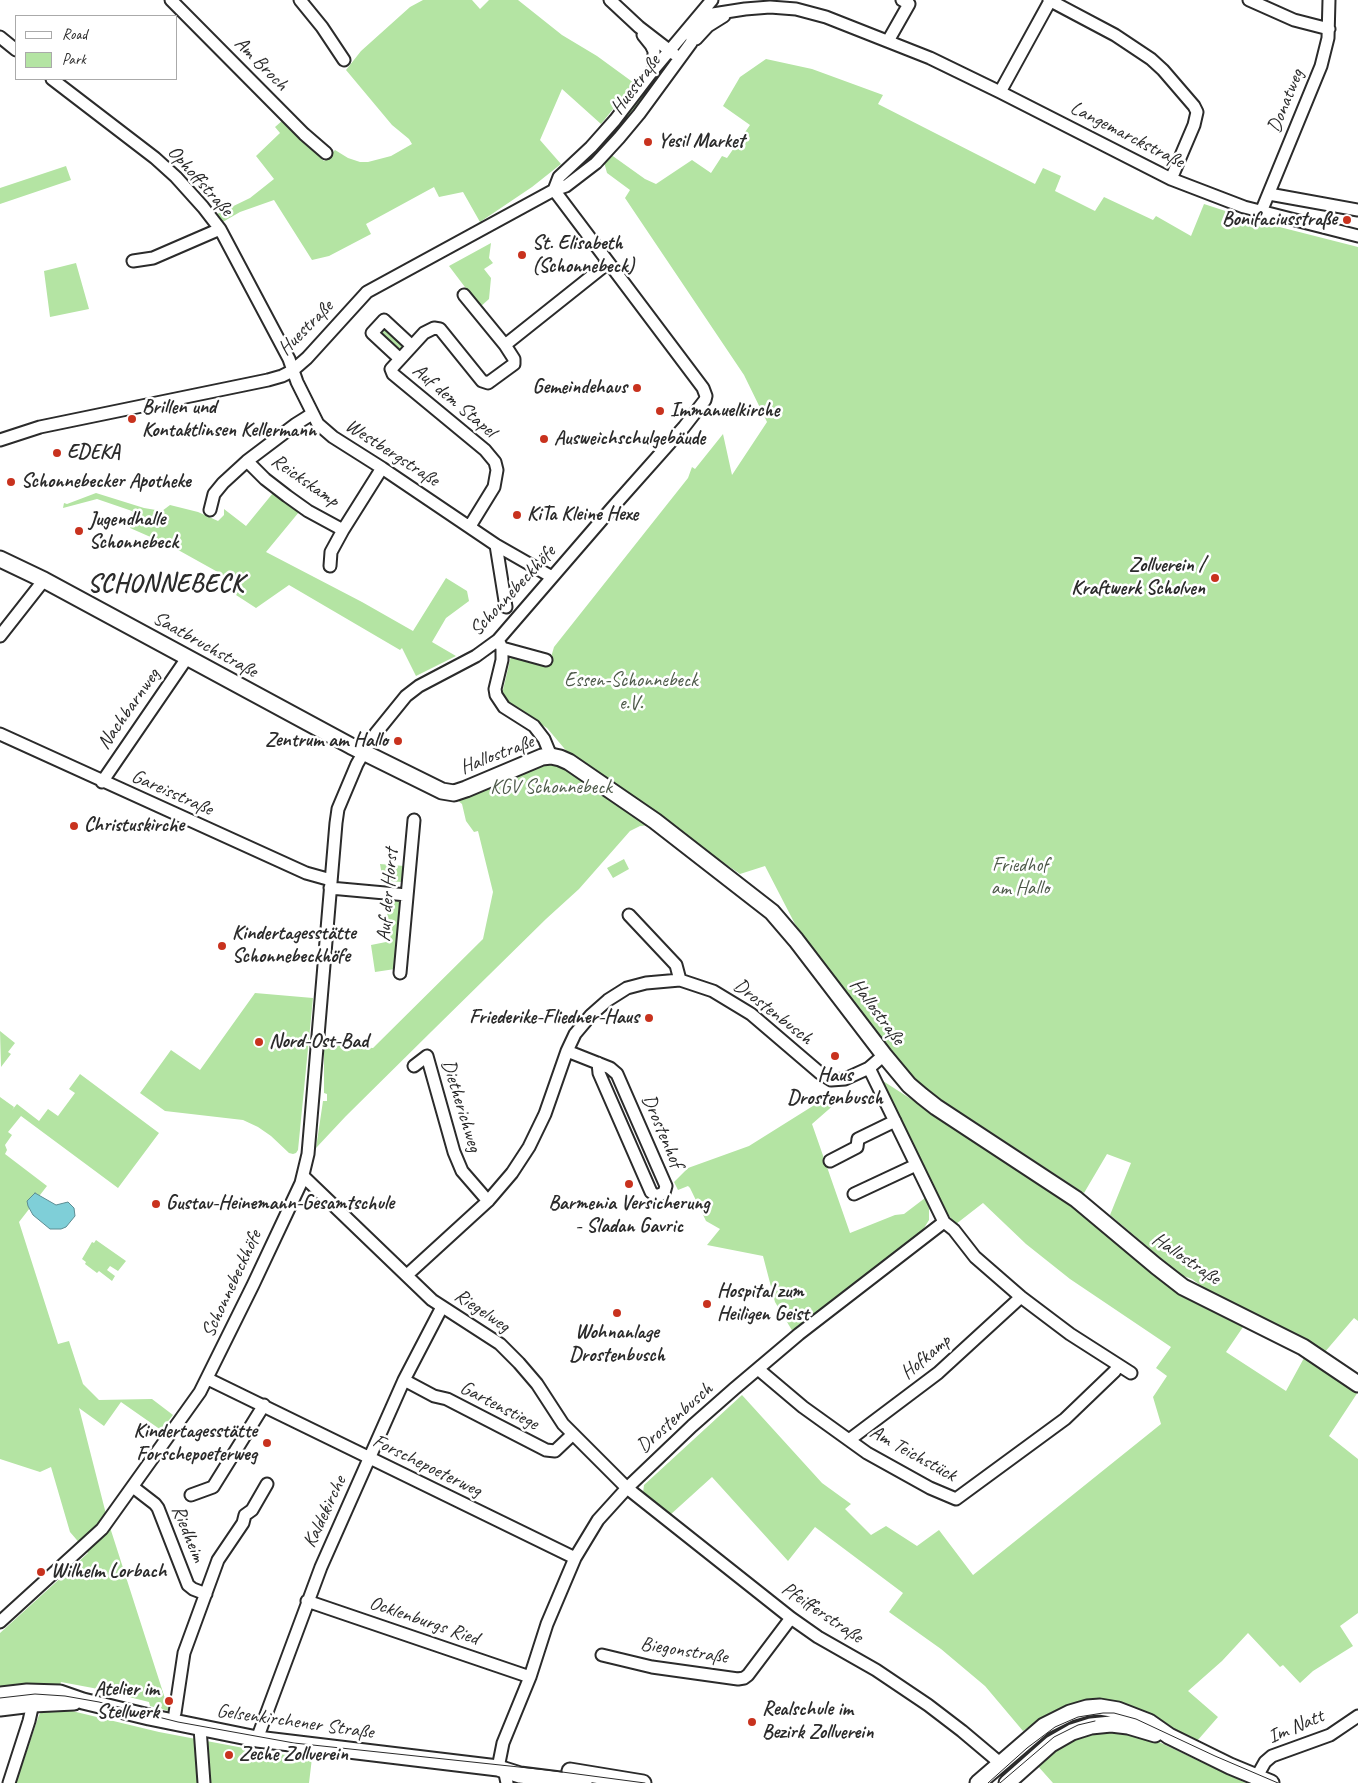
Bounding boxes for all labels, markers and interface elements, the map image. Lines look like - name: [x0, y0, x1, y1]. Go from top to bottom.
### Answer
- legend: [15, 15, 178, 80]
- text: Road: [62, 25, 87, 44]
- street label: Am Broch: [229, 32, 293, 96]
- text: Park: [62, 50, 86, 69]
- street label: Huestraße: [606, 50, 666, 120]
- street label: Donatweg: [1262, 66, 1310, 136]
- street label: Langemarckstraße: [1066, 96, 1188, 174]
- place label: Yesil Market: [658, 130, 744, 154]
- marker: Yesil Market: [642, 136, 654, 148]
- street label: Ophoffstraße: [162, 141, 238, 221]
- place label: Bonifaciusstraße: [1222, 208, 1337, 232]
- marker: Bonifaciusstraße: [1341, 214, 1353, 226]
- place label: St. Elisabeth (Schonnebeck): [532, 232, 634, 279]
- marker: St. Elisabeth (Schonnebeck): [516, 249, 528, 261]
- street label: Huestraße: [273, 295, 339, 361]
- street label: Auf dem Stapel: [407, 359, 501, 443]
- place label: Gemeindehaus: [533, 376, 627, 400]
- marker: Gemeindehaus: [631, 382, 643, 394]
- place label: Brillen und Kontaktlinsen Kellermann: [142, 396, 316, 443]
- place label: Immanuelkirche: [670, 399, 779, 423]
- marker: Immanuelkirche: [654, 405, 666, 417]
- marker: Brillen und Kontaktlinsen Kellermann: [126, 413, 138, 425]
- street label: Westbergstraße: [340, 414, 444, 492]
- place label: Ausweichschulgebäude: [554, 427, 705, 451]
- marker: Ausweichschulgebäude: [538, 433, 550, 445]
- place label: EDEKA: [67, 441, 120, 465]
- marker: EDEKA: [51, 447, 63, 459]
- street label: Reickskamp: [266, 449, 344, 513]
- place label: Schonnebecker Apotheke: [21, 470, 191, 494]
- marker: Schonnebecker Apotheke: [5, 476, 17, 488]
- place label: KiTa Kleine Hexe: [527, 503, 638, 527]
- place label: Jugendhalle Schonnebeck: [89, 508, 178, 555]
- marker: KiTa Kleine Hexe: [511, 509, 523, 521]
- marker: Jugendhalle Schonnebeck: [73, 525, 85, 537]
- street label: Schonnebeckhöfe: [465, 541, 561, 641]
- place label: Zollverein / Kraftwerk Scholven: [1071, 554, 1205, 601]
- district label: SCHONNEBECK: [87, 569, 245, 599]
- marker: Zollverein / Kraftwerk Scholven: [1209, 572, 1221, 584]
- street label: Saatbruchstraße: [148, 606, 262, 684]
- street label: Nachbarnweg: [92, 664, 166, 754]
- park label: Essen-Schonnebeck e.V.: [564, 669, 698, 716]
- place label: Zentrum am Hallo: [265, 729, 388, 753]
- street label: Hallostraße: [457, 730, 537, 780]
- marker: Zentrum am Hallo: [392, 735, 404, 747]
- street label: Gareisstraße: [128, 764, 216, 822]
- park label: KGV Schonnebeck: [490, 776, 612, 800]
- place label: Christuskirche: [84, 814, 184, 838]
- marker: Christuskirche: [68, 820, 80, 832]
- street label: Auf der Horst: [372, 847, 404, 943]
- park label: Friedhof am Hallo: [991, 854, 1049, 901]
- place label: Kindertagesstätte Schonnebeckhöfe: [232, 922, 356, 969]
- marker: Kindertagesstätte Schonnebeckhöfe: [216, 940, 228, 952]
- street label: Drostenbusch: [729, 974, 817, 1050]
- street label: Hallostraße: [844, 974, 910, 1050]
- place label: Friederike-Fliedner-Haus: [469, 1006, 639, 1030]
- marker: Friederike-Fliedner-Haus: [643, 1012, 655, 1024]
- place label: Nord-Ost-Bad: [269, 1030, 368, 1054]
- marker: Nord-Ost-Bad: [253, 1036, 265, 1048]
- marker: Haus Drostenbusch: [829, 1050, 841, 1062]
- street label: Dietherichweg: [436, 1057, 486, 1155]
- place label: Haus Drostenbusch: [787, 1064, 883, 1111]
- street label: Drostenhof: [636, 1091, 688, 1171]
- marker: Barmenia Versicherung - Sladan Gavric: [623, 1178, 635, 1190]
- place label: Gustav-Heinemann-Gesamtschule: [166, 1192, 394, 1216]
- place label: Barmenia Versicherung - Sladan Gavric: [548, 1192, 710, 1239]
- marker: Gustav-Heinemann-Gesamtschule: [150, 1198, 162, 1210]
- street label: Schonnebeckhöfe: [197, 1227, 267, 1341]
- street label: Hallostraße: [1147, 1227, 1225, 1291]
- place label: Hospital zum Heiligen Geist: [717, 1280, 809, 1327]
- street label: Riegelweg: [450, 1284, 514, 1338]
- marker: Hospital zum Heiligen Geist: [701, 1298, 713, 1310]
- marker: Wohnanlage Drostenbusch: [611, 1307, 623, 1319]
- place label: Wohnanlage Drostenbusch: [569, 1321, 665, 1368]
- street label: Hofkamp: [896, 1329, 956, 1385]
- street label: Gartenstiege: [456, 1376, 542, 1436]
- street label: Drostenbusch: [632, 1378, 718, 1458]
- place label: Kindertagesstätte Forschepoeterweg: [133, 1420, 257, 1467]
- street label: Am Teichstück: [866, 1420, 960, 1488]
- street label: Forschepoeterweg: [369, 1429, 485, 1503]
- marker: Kindertagesstätte Forschepoeterweg: [261, 1437, 273, 1449]
- street label: Kaldekirche: [298, 1472, 352, 1552]
- street label: Riedheim: [166, 1502, 210, 1566]
- place label: Wilhelm Lorbach: [51, 1560, 166, 1584]
- marker: Wilhelm Lorbach: [35, 1566, 47, 1578]
- street label: Pfeifferstraße: [777, 1577, 867, 1649]
- street label: Ocklenburgs Ried: [366, 1591, 482, 1651]
- street label: Biegonstraße: [639, 1632, 729, 1670]
- place label: Atelier im Stellwerk: [94, 1678, 159, 1725]
- marker: Atelier im Stellwerk: [163, 1695, 175, 1707]
- place label: Realschule im Bezirk Zollverein: [762, 1698, 873, 1745]
- street label: Gelsenkirchener Straße: [215, 1699, 375, 1745]
- street label: Im Natt: [1265, 1705, 1327, 1749]
- marker: Realschule im Bezirk Zollverein: [746, 1716, 758, 1728]
- place label: Zeche Zollverein: [239, 1743, 348, 1767]
- marker: Zeche Zollverein: [223, 1749, 235, 1761]

